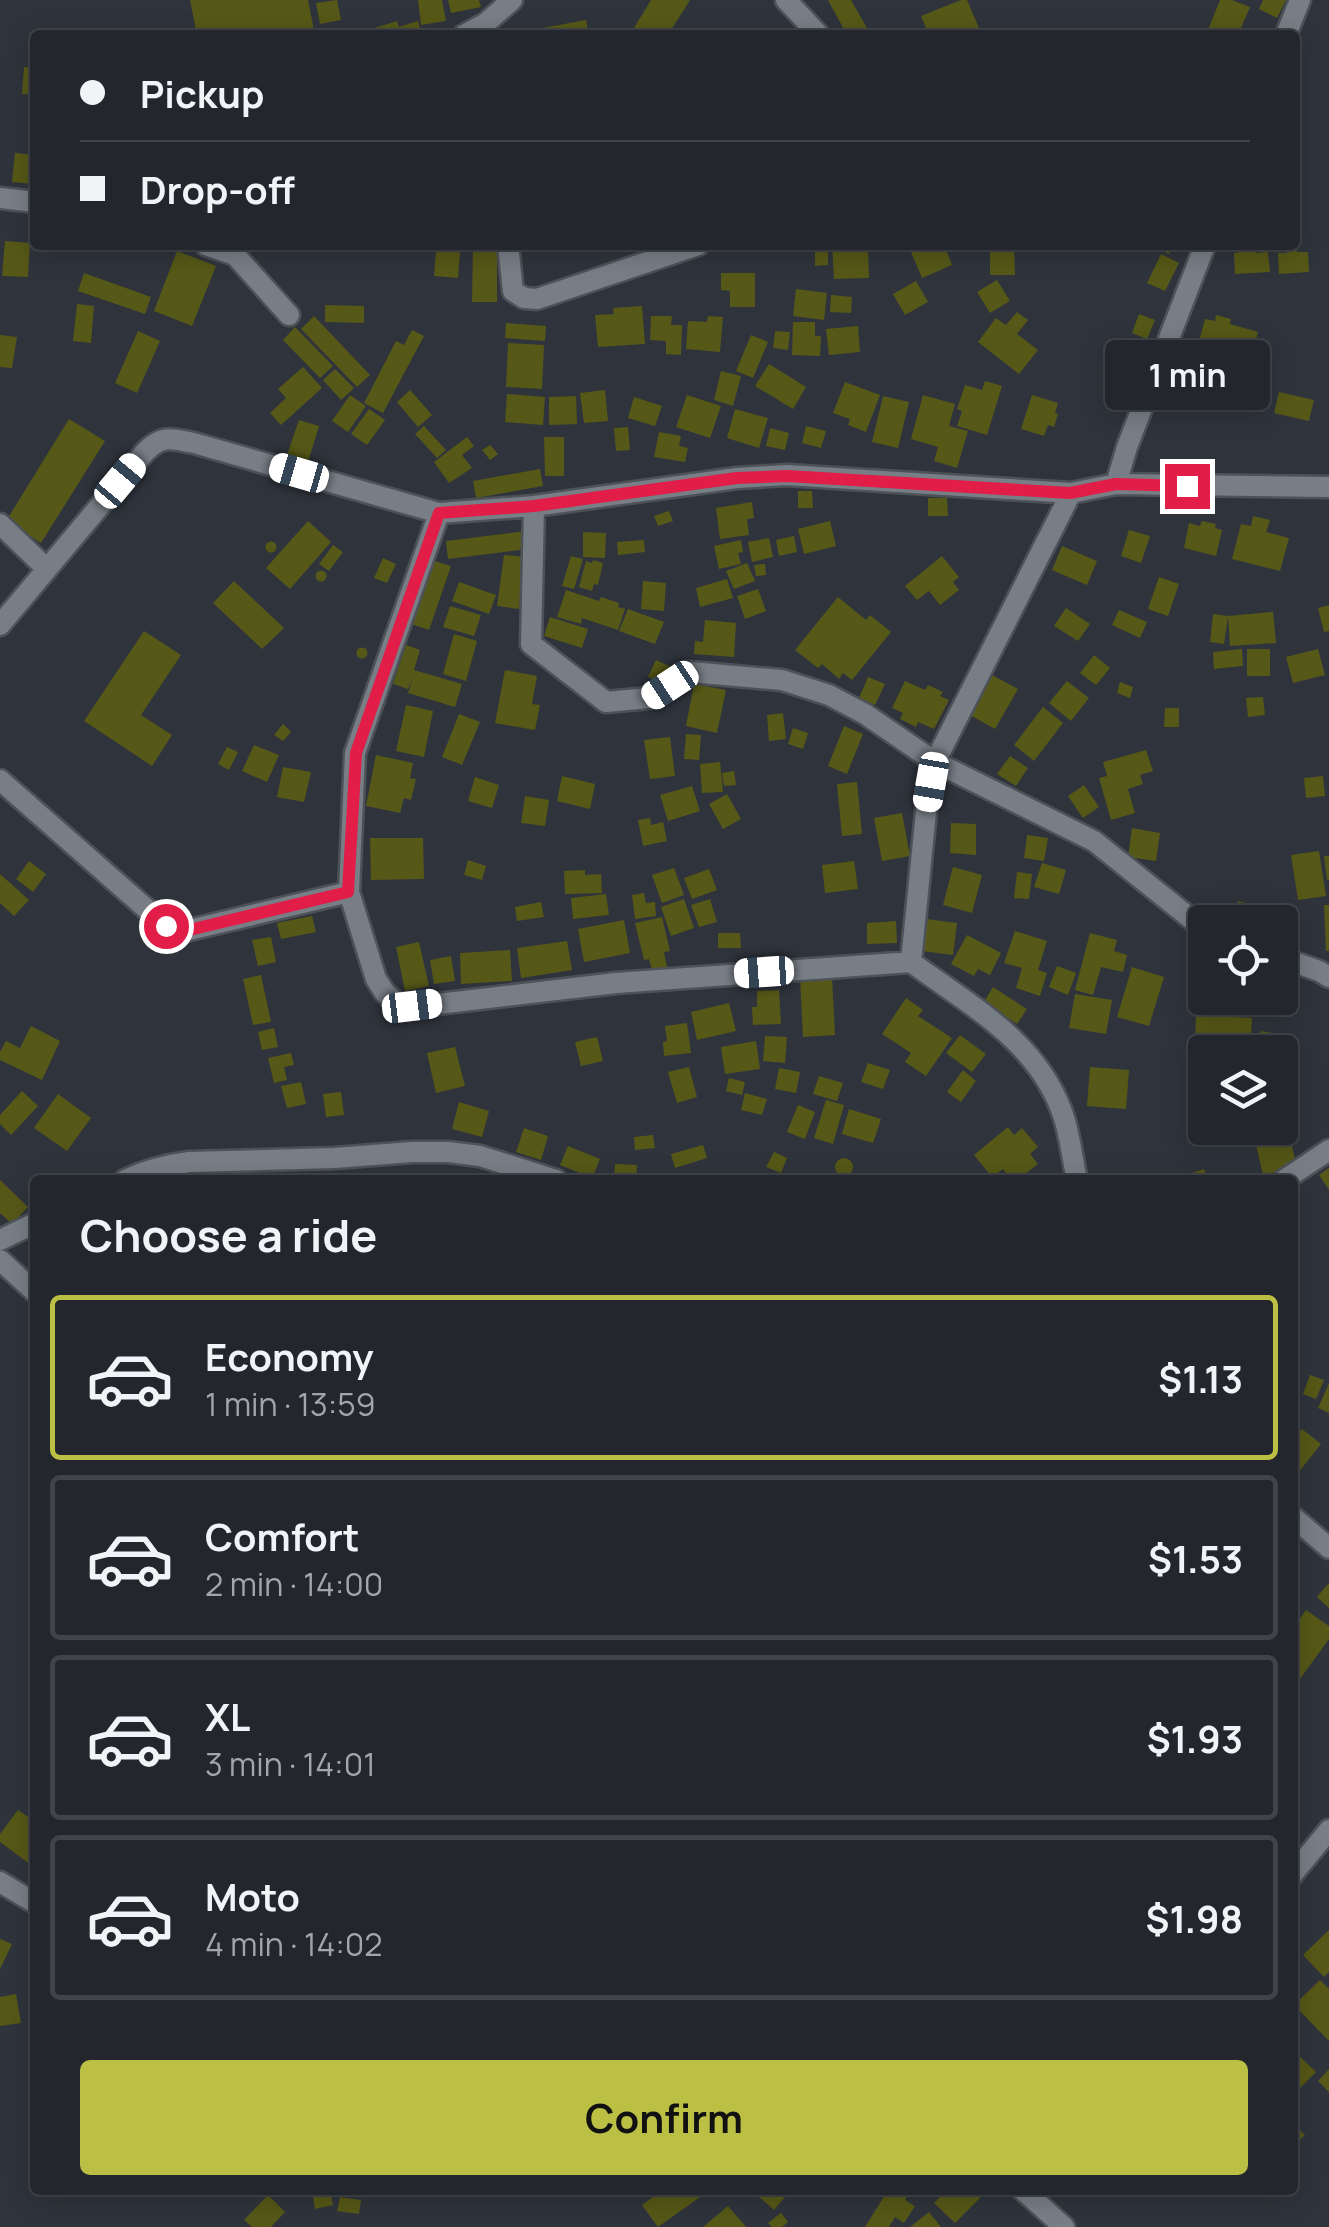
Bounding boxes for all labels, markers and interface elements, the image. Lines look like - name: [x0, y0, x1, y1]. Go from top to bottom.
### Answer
- text: Pickup: [140, 67, 264, 119]
- text: Drop-off: [140, 163, 295, 215]
- callout: 1 min: [1104, 341, 1270, 411]
- text: 1 min: [1148, 353, 1227, 397]
- car: [89, 448, 151, 514]
- car: [266, 450, 332, 496]
- route end: [1165, 464, 1210, 509]
- car: [637, 656, 703, 714]
- car: [911, 750, 951, 814]
- route start: [144, 904, 189, 949]
- map controls: [1188, 905, 1298, 1145]
- button: locate: [1188, 905, 1298, 1015]
- car: [733, 955, 795, 989]
- car: [380, 987, 444, 1025]
- button: layers: [1188, 1035, 1298, 1145]
- text: Choose a ride: [80, 1204, 377, 1266]
- text: Economy: [205, 1330, 374, 1382]
- icon: car: [85, 1333, 175, 1423]
- text: $1.13: [1158, 1352, 1243, 1404]
- text: 1 min · 13:59: [205, 1382, 376, 1426]
- text: Comfort: [205, 1510, 359, 1562]
- icon: car: [85, 1513, 175, 1603]
- text: $1.53: [1148, 1532, 1243, 1584]
- text: 2 min · 14:00: [205, 1562, 383, 1606]
- text: XL: [205, 1690, 250, 1742]
- icon: car: [85, 1693, 175, 1783]
- text: $1.93: [1147, 1712, 1243, 1764]
- text: 3 min · 14:01: [205, 1742, 376, 1786]
- text: Moto: [205, 1870, 300, 1922]
- icon: car: [85, 1873, 175, 1963]
- text: $1.98: [1146, 1892, 1243, 1944]
- text: 4 min · 14:02: [205, 1922, 383, 1966]
- button: Confirm: [80, 2060, 1248, 2175]

